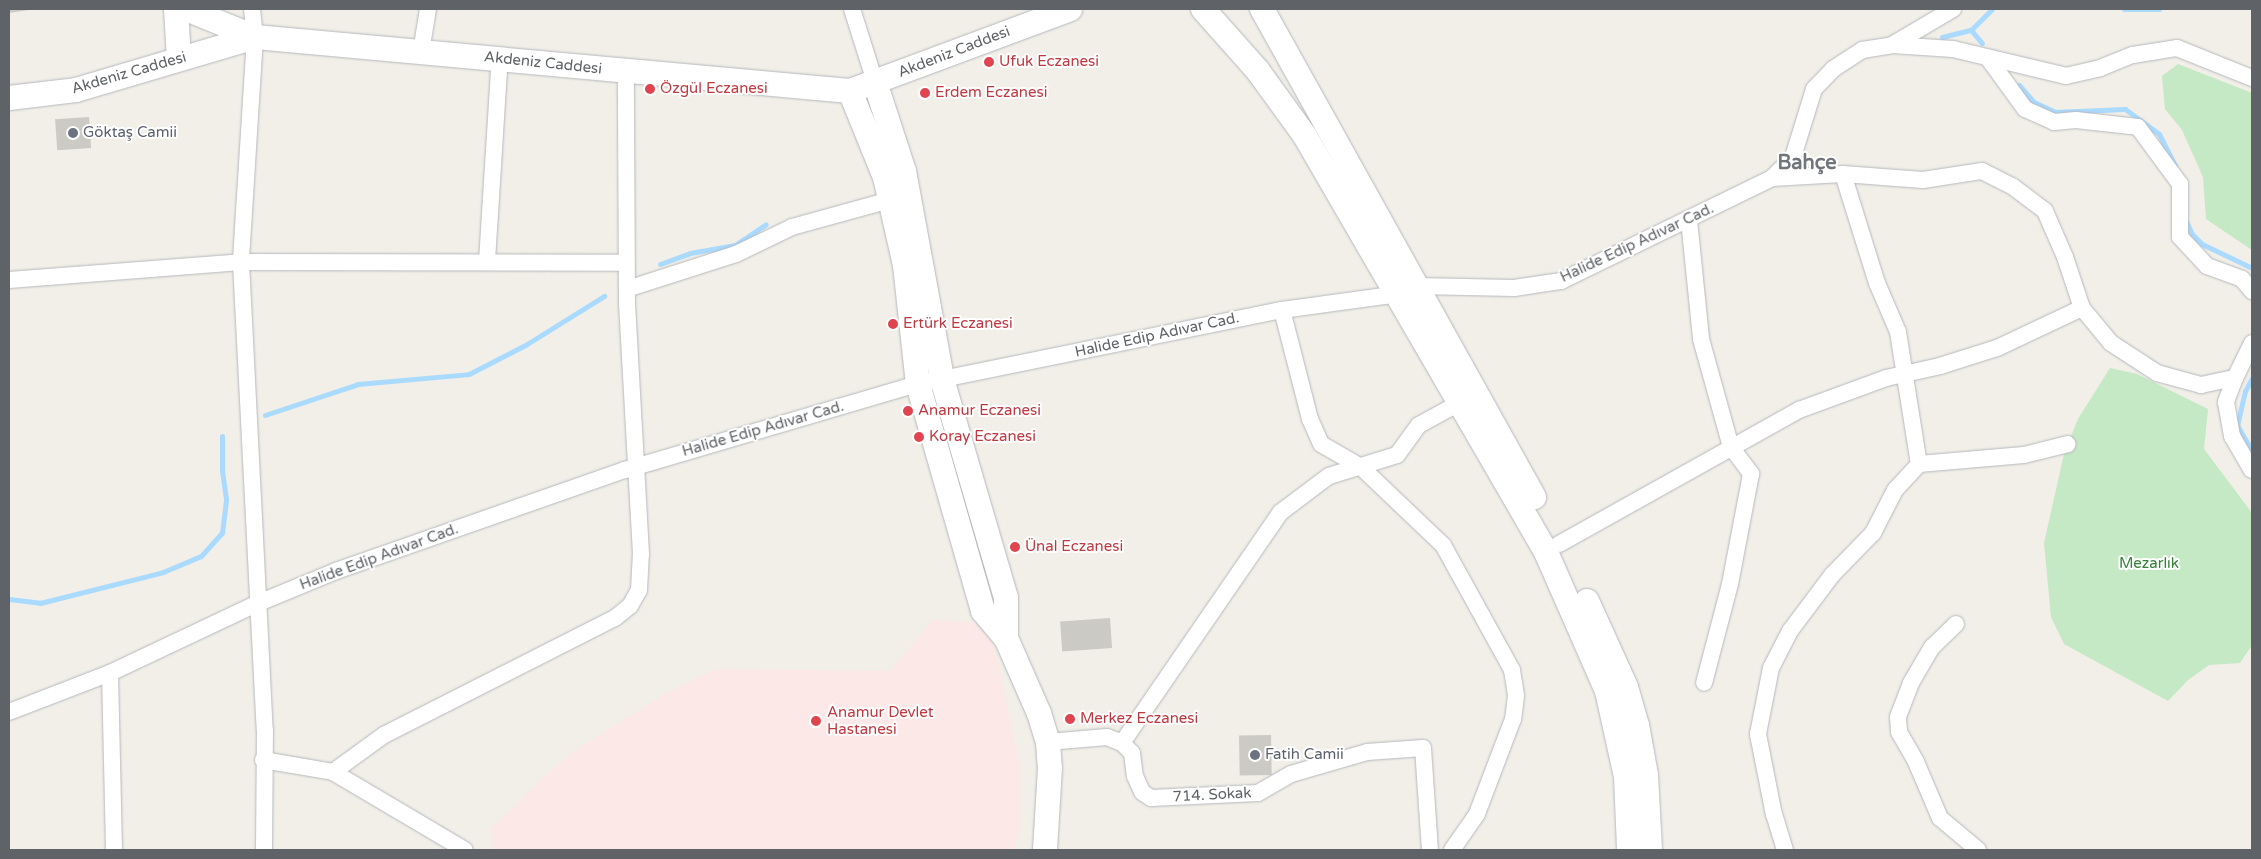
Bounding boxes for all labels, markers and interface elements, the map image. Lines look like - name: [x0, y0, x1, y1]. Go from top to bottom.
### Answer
- street label: Akdeniz Caddesi: [895, 22, 1013, 82]
- street label: Akdeniz Caddesi: [70, 48, 188, 98]
- street label: Akdeniz Caddesi: [483, 48, 603, 78]
- place label: Ufuk Eczanesi: [999, 53, 1099, 71]
- marker: Ufuk Eczanesi: [983, 56, 995, 68]
- place label: Özgül Eczanesi: [660, 80, 768, 98]
- marker: Özgül Eczanesi: [644, 83, 656, 95]
- place label: Erdem Eczanesi: [935, 84, 1047, 102]
- marker: Erdem Eczanesi: [919, 87, 931, 99]
- place label: Göktaş Camii: [83, 124, 177, 142]
- marker: Göktaş Camii: [67, 127, 79, 139]
- district label: Bahçe: [1777, 151, 1837, 175]
- street label: Halide Edip Adıvar Cad.: [1557, 199, 1717, 287]
- street label: Halide Edip Adıvar Cad.: [1073, 309, 1241, 361]
- place label: Ertürk Eczanesi: [903, 315, 1013, 333]
- marker: Ertürk Eczanesi: [887, 318, 899, 330]
- street label: Halide Edip Adıvar Cad.: [680, 397, 846, 461]
- place label: Anamur Eczanesi: [918, 402, 1041, 420]
- marker: Anamur Eczanesi: [902, 405, 914, 417]
- place label: Koray Eczanesi: [929, 428, 1036, 446]
- marker: Koray Eczanesi: [913, 431, 925, 443]
- street label: Halide Edip Adıvar Cad.: [297, 520, 461, 594]
- place label: Ünal Eczanesi: [1025, 538, 1123, 556]
- marker: Ünal Eczanesi: [1009, 541, 1021, 553]
- park label: Mezarlık: [2119, 555, 2179, 573]
- place label: Anamur Devlet Hastanesi: [827, 703, 933, 738]
- place label: Merkez Eczanesi: [1080, 710, 1198, 728]
- marker: Merkez Eczanesi: [1064, 713, 1076, 725]
- marker: Anamur Devlet Hastanesi: [809, 714, 823, 728]
- place label: Fatih Camii: [1265, 746, 1344, 764]
- marker: Fatih Camii: [1249, 749, 1261, 761]
- street label: 714. Sokak: [1172, 784, 1252, 806]

